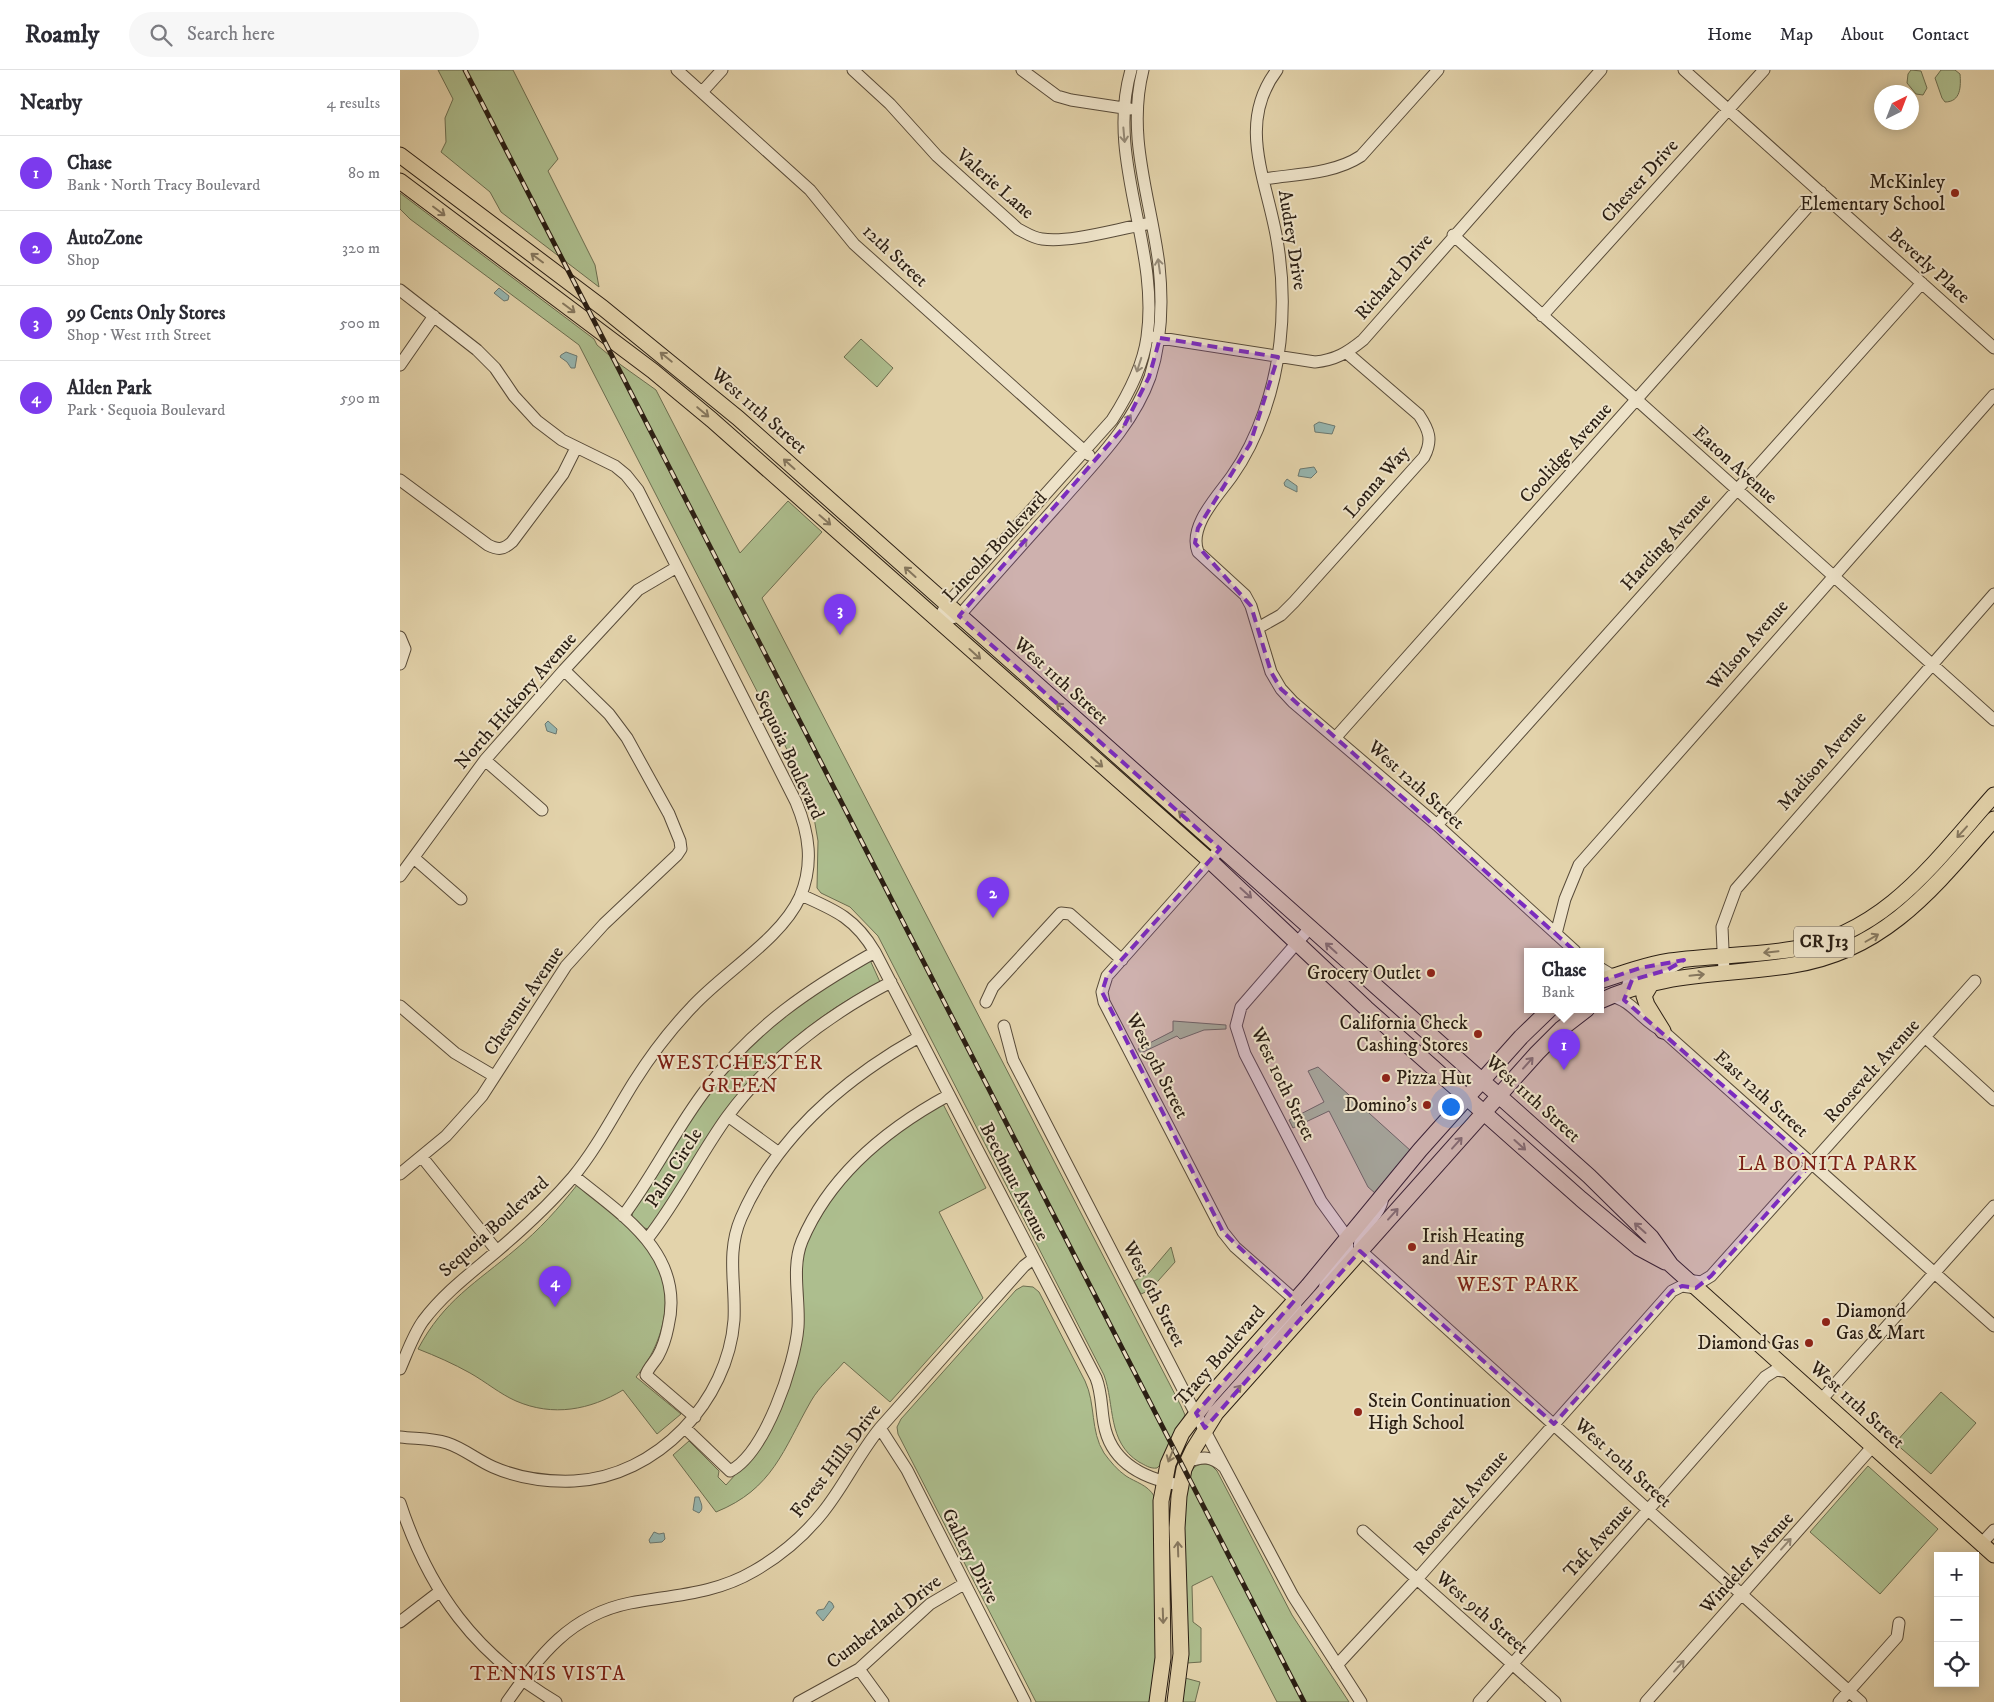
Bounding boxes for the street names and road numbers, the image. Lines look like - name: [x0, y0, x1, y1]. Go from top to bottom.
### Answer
- street label: Chester Drive: [1597, 135, 1683, 227]
- street label: Valerie Lane: [951, 143, 1039, 224]
- street label: Audrey Drive: [1273, 188, 1311, 292]
- street label: 12th Street: [857, 220, 933, 292]
- street label: Beverly Place: [1883, 223, 1975, 309]
- street label: Richard Drive: [1350, 229, 1438, 325]
- street label: West 11th Street: [705, 362, 812, 459]
- street label: Coolidge Avenue: [1515, 398, 1617, 508]
- street label: Eaton Avenue: [1688, 421, 1782, 509]
- street label: Lonna Way: [1339, 440, 1415, 523]
- street label: Lincoln Boulevard: [938, 487, 1052, 607]
- street label: Harding Avenue: [1616, 488, 1716, 596]
- street label: Wilson Avenue: [1702, 595, 1794, 696]
- street label: North Hickory Avenue: [450, 628, 582, 774]
- street label: West 11th Street: [1008, 632, 1113, 730]
- street label: Sequoia Boulevard: [748, 687, 829, 824]
- street label: Madison Avenue: [1773, 706, 1872, 815]
- street label: West 12th Street: [1362, 735, 1469, 834]
- road number: CR J13: [1794, 926, 1854, 958]
- street label: Chestnut Avenue: [479, 942, 569, 1060]
- street label: West 9th Street: [1120, 1008, 1193, 1123]
- street label: Roosevelt Avenue: [1819, 1014, 1925, 1128]
- street label: West 10th Street: [1245, 1023, 1320, 1144]
- street label: East 12th Street: [1709, 1046, 1813, 1142]
- street label: West 11th Street: [1480, 1050, 1585, 1148]
- street label: Beechnut Avenue: [974, 1119, 1054, 1245]
- street label: Palm Circle: [641, 1124, 707, 1212]
- street label: Sequoia Boulevard: [434, 1171, 555, 1283]
- street label: West 6th Street: [1117, 1236, 1191, 1351]
- street label: Tracy Boulevard: [1170, 1301, 1270, 1411]
- street label: West 11th Street: [1804, 1356, 1909, 1454]
- street label: Forest Hills Drive: [786, 1399, 886, 1522]
- street label: West 10th Street: [1569, 1413, 1676, 1513]
- street label: Roosevelt Avenue: [1409, 1446, 1513, 1560]
- street label: Taft Avenue: [1559, 1499, 1637, 1583]
- street label: Gallery Drive: [936, 1505, 1004, 1607]
- street label: Windeler Avenue: [1695, 1507, 1799, 1619]
- street label: West 9th Street: [1430, 1566, 1533, 1660]
- street label: Cumberland Drive: [822, 1570, 946, 1674]

